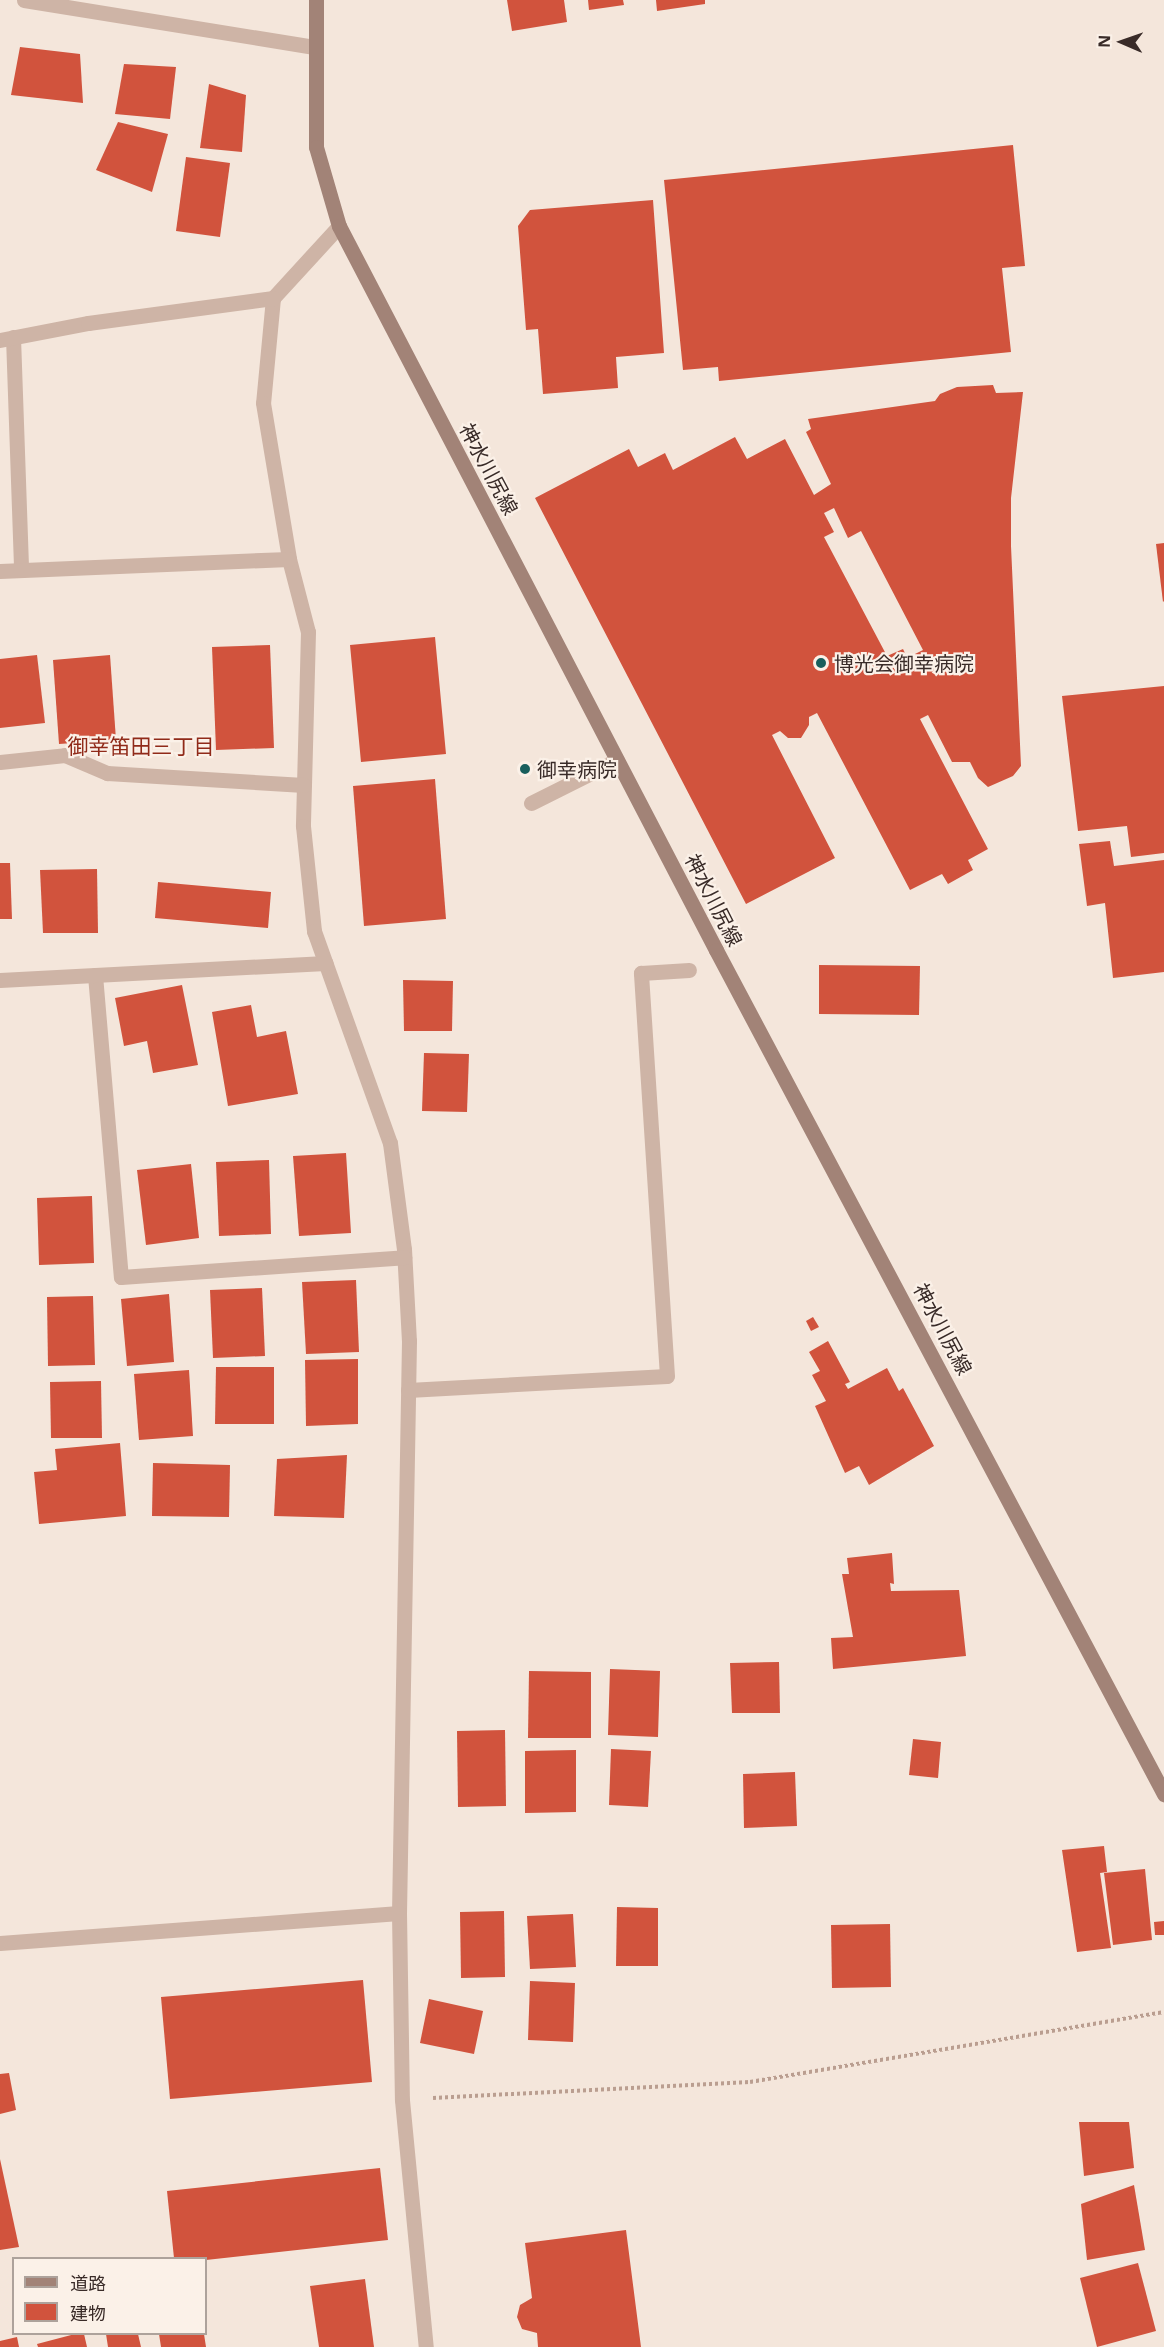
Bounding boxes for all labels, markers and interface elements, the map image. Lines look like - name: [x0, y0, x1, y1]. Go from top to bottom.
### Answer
- north arrow: [1092, 12, 1152, 72]
- text: N: [1093, 34, 1115, 48]
- street label: 神水川尻線: [455, 419, 523, 519]
- place label: 博光会御幸病院: [834, 651, 974, 675]
- marker: 博光会御幸病院: [812, 654, 830, 672]
- district label: 御幸笛田三丁目: [68, 733, 214, 759]
- place label: 御幸病院: [537, 757, 617, 781]
- marker: 御幸病院: [518, 762, 532, 776]
- street label: 神水川尻線: [681, 850, 747, 950]
- street label: 神水川尻線: [909, 1279, 977, 1379]
- legend: [12, 2257, 207, 2335]
- text: 道路: [70, 2271, 106, 2295]
- text: 建物: [70, 2301, 106, 2325]

